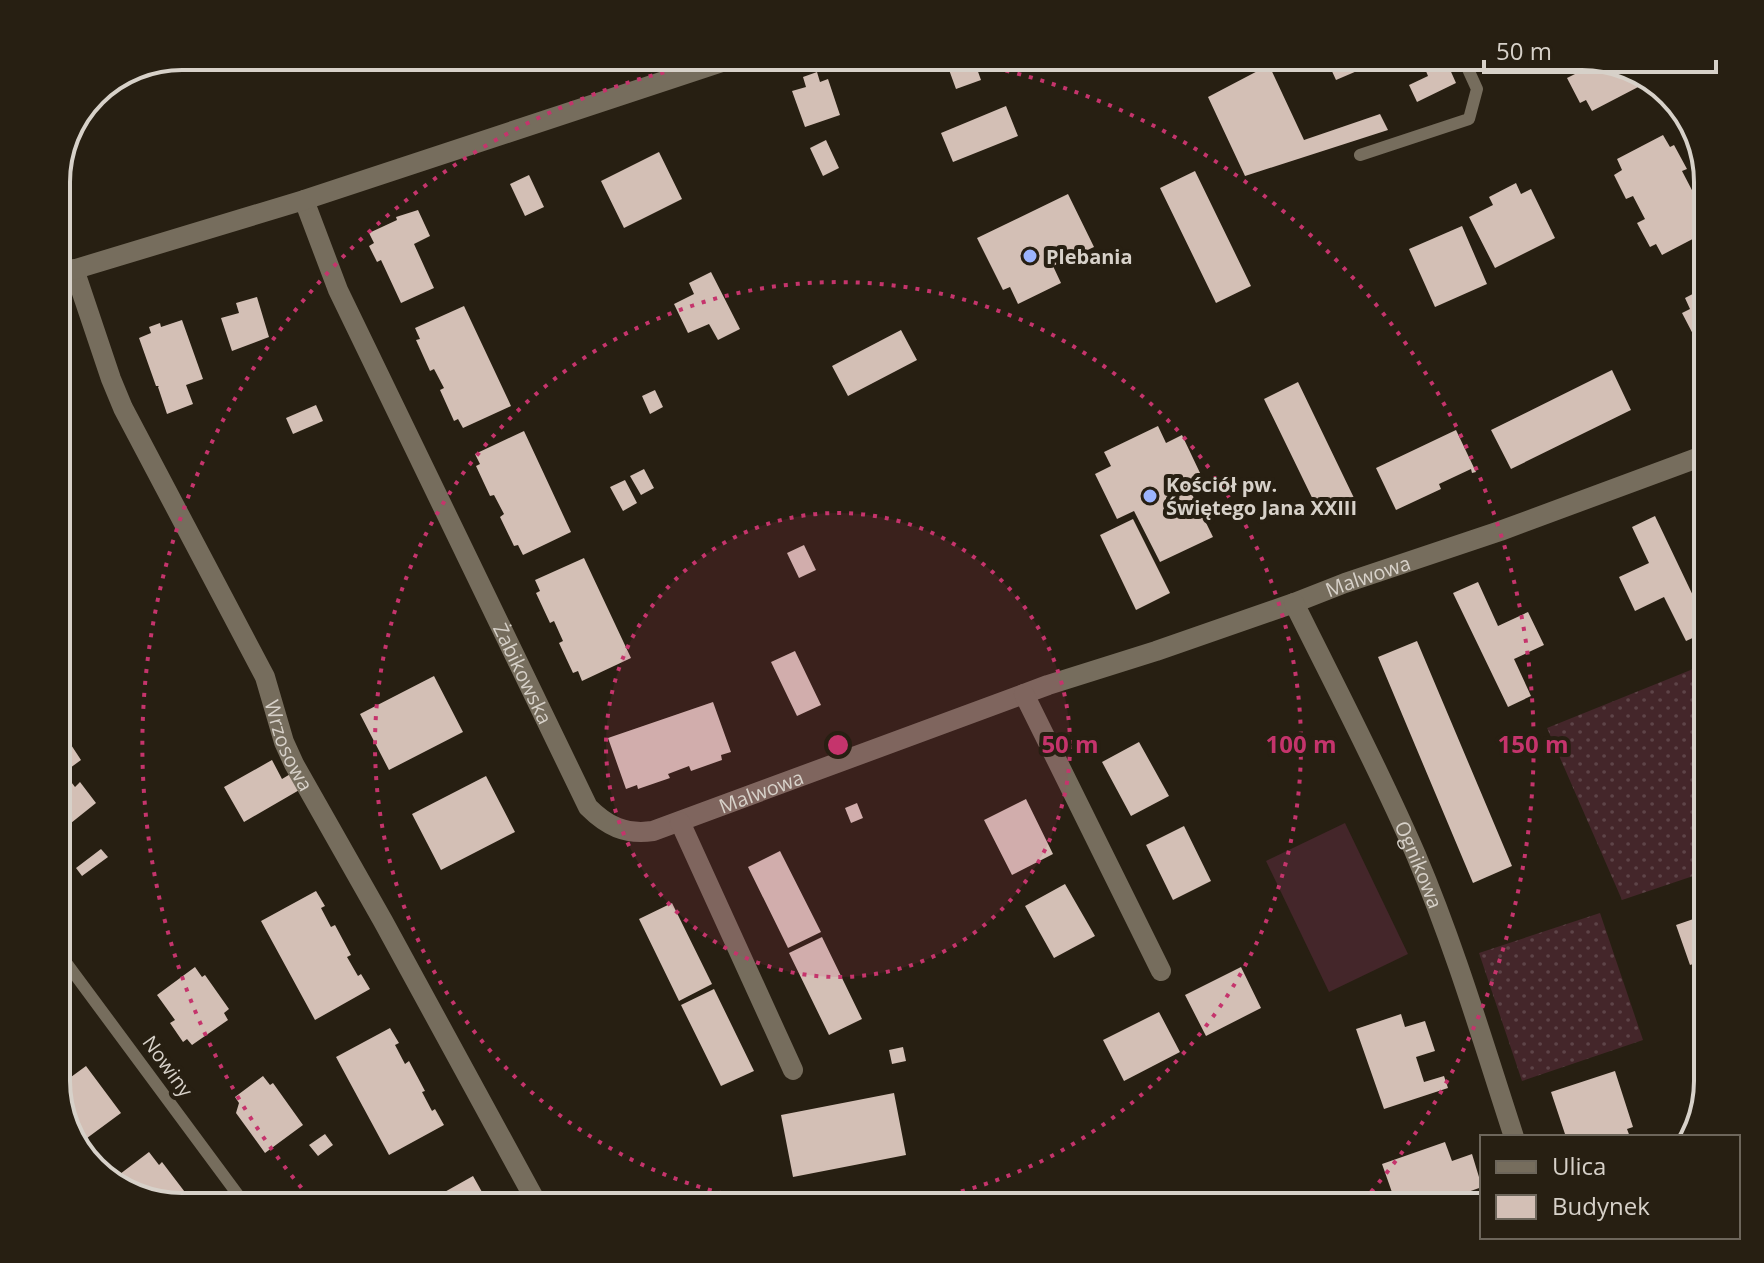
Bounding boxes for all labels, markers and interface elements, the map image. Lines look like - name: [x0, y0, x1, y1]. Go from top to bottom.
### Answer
- scale bar: [1484, 24, 1716, 74]
- text: 50 m: [1496, 34, 1552, 67]
- place label: Plebania: [1046, 243, 1133, 270]
- marker: Plebania: [1021, 247, 1039, 265]
- place label: Kościół pw. Świętego Jana XXIII: [1166, 471, 1357, 521]
- marker: Kościół pw. Świętego Jana XXIII: [1141, 487, 1159, 505]
- street label: Malwowa: [1321, 549, 1414, 603]
- street label: Żabikowska: [487, 618, 559, 728]
- street label: Wrzosowa: [259, 696, 320, 796]
- text: 50 m: [1041, 727, 1099, 760]
- text: 100 m: [1266, 727, 1336, 760]
- text: 150 m: [1498, 727, 1568, 760]
- centre of rings: [824, 731, 852, 759]
- street label: Malwowa: [715, 763, 807, 819]
- street label: Ognikowa: [1389, 816, 1450, 912]
- street label: Nowiny: [137, 1030, 200, 1103]
- legend: [1480, 1135, 1740, 1239]
- text: Ulica: [1552, 1149, 1606, 1182]
- text: Budynek: [1552, 1189, 1650, 1222]

